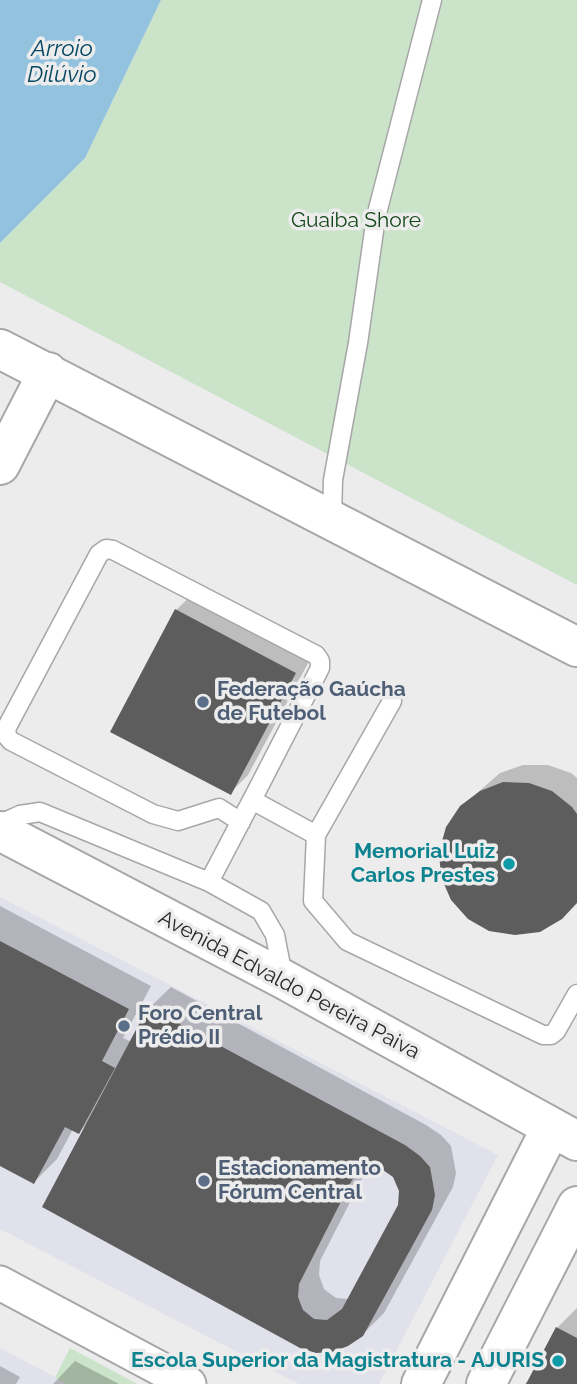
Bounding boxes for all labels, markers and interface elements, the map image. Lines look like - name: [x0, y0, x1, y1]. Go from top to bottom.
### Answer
- water label: Arroio Dilúvio: [27, 35, 97, 89]
- park label: Guaíba Shore: [291, 208, 421, 234]
- place label: Federação Gaúcha de Futebol: [217, 677, 406, 727]
- marker: Federação Gaúcha de Futebol: [195, 694, 211, 710]
- place label: Memorial Luiz Carlos Prestes: [351, 839, 495, 889]
- marker: Memorial Luiz Carlos Prestes: [501, 856, 517, 872]
- street label: Avenida Edvaldo Pereira Paiva: [154, 905, 424, 1065]
- place label: Foro Central Prédio II: [138, 1001, 262, 1051]
- marker: Foro Central Prédio II: [116, 1018, 132, 1034]
- place label: Estacionamento Fórum Central: [218, 1156, 381, 1206]
- marker: Estacionamento Fórum Central: [196, 1173, 212, 1189]
- place label: Escola Superior da Magistratura - AJURIS: [131, 1348, 544, 1374]
- marker: Escola Superior da Magistratura - AJURIS: [550, 1353, 566, 1369]

